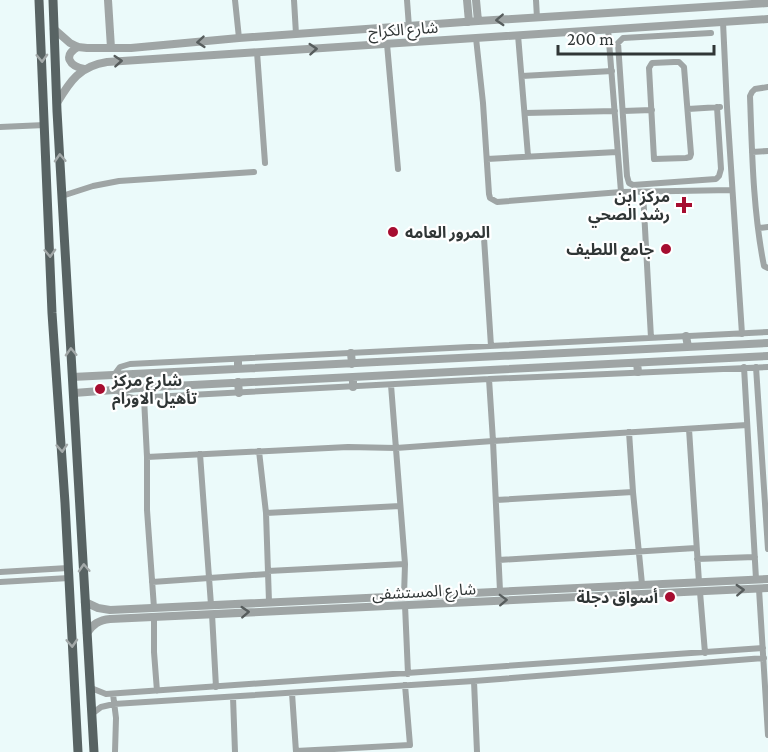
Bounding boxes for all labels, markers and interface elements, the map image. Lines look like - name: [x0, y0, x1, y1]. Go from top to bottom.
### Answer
- one-way arrow: [496, 14, 505, 27]
- scale bar: [558, 18, 714, 56]
- street label: شارع الكراج: [367, 19, 439, 44]
- text: 200 m: [567, 29, 614, 49]
- one-way arrow: [196, 35, 205, 48]
- one-way arrow: [308, 42, 317, 55]
- one-way arrow: [36, 54, 48, 63]
- one-way arrow: [114, 55, 123, 68]
- one-way arrow: [54, 153, 67, 162]
- place label: مركز ابن رشد الصحي: [588, 188, 670, 228]
- marker: مركز ابن رشد الصحي: [675, 196, 693, 214]
- place label: المرور العامه: [405, 224, 490, 242]
- marker: المرور العامه: [386, 225, 400, 239]
- place label: جامع اللطیف: [566, 241, 654, 262]
- marker: جامع اللطیف: [659, 242, 673, 256]
- one-way arrow: [43, 249, 56, 258]
- one-way arrow: [65, 348, 77, 357]
- place label: شارع مركز تأهيل الاورام: [111, 372, 197, 410]
- marker: شارع مركز تأهيل الاورام: [93, 382, 107, 396]
- one-way arrow: [55, 443, 68, 452]
- one-way arrow: [77, 563, 90, 572]
- street label: شارع المستشفى: [372, 580, 477, 607]
- one-way arrow: [735, 583, 744, 596]
- place label: أسواق دجلة: [577, 588, 658, 607]
- marker: أسواق دجلة: [663, 590, 677, 604]
- one-way arrow: [498, 594, 507, 607]
- one-way arrow: [241, 606, 250, 619]
- one-way arrow: [66, 638, 79, 647]

